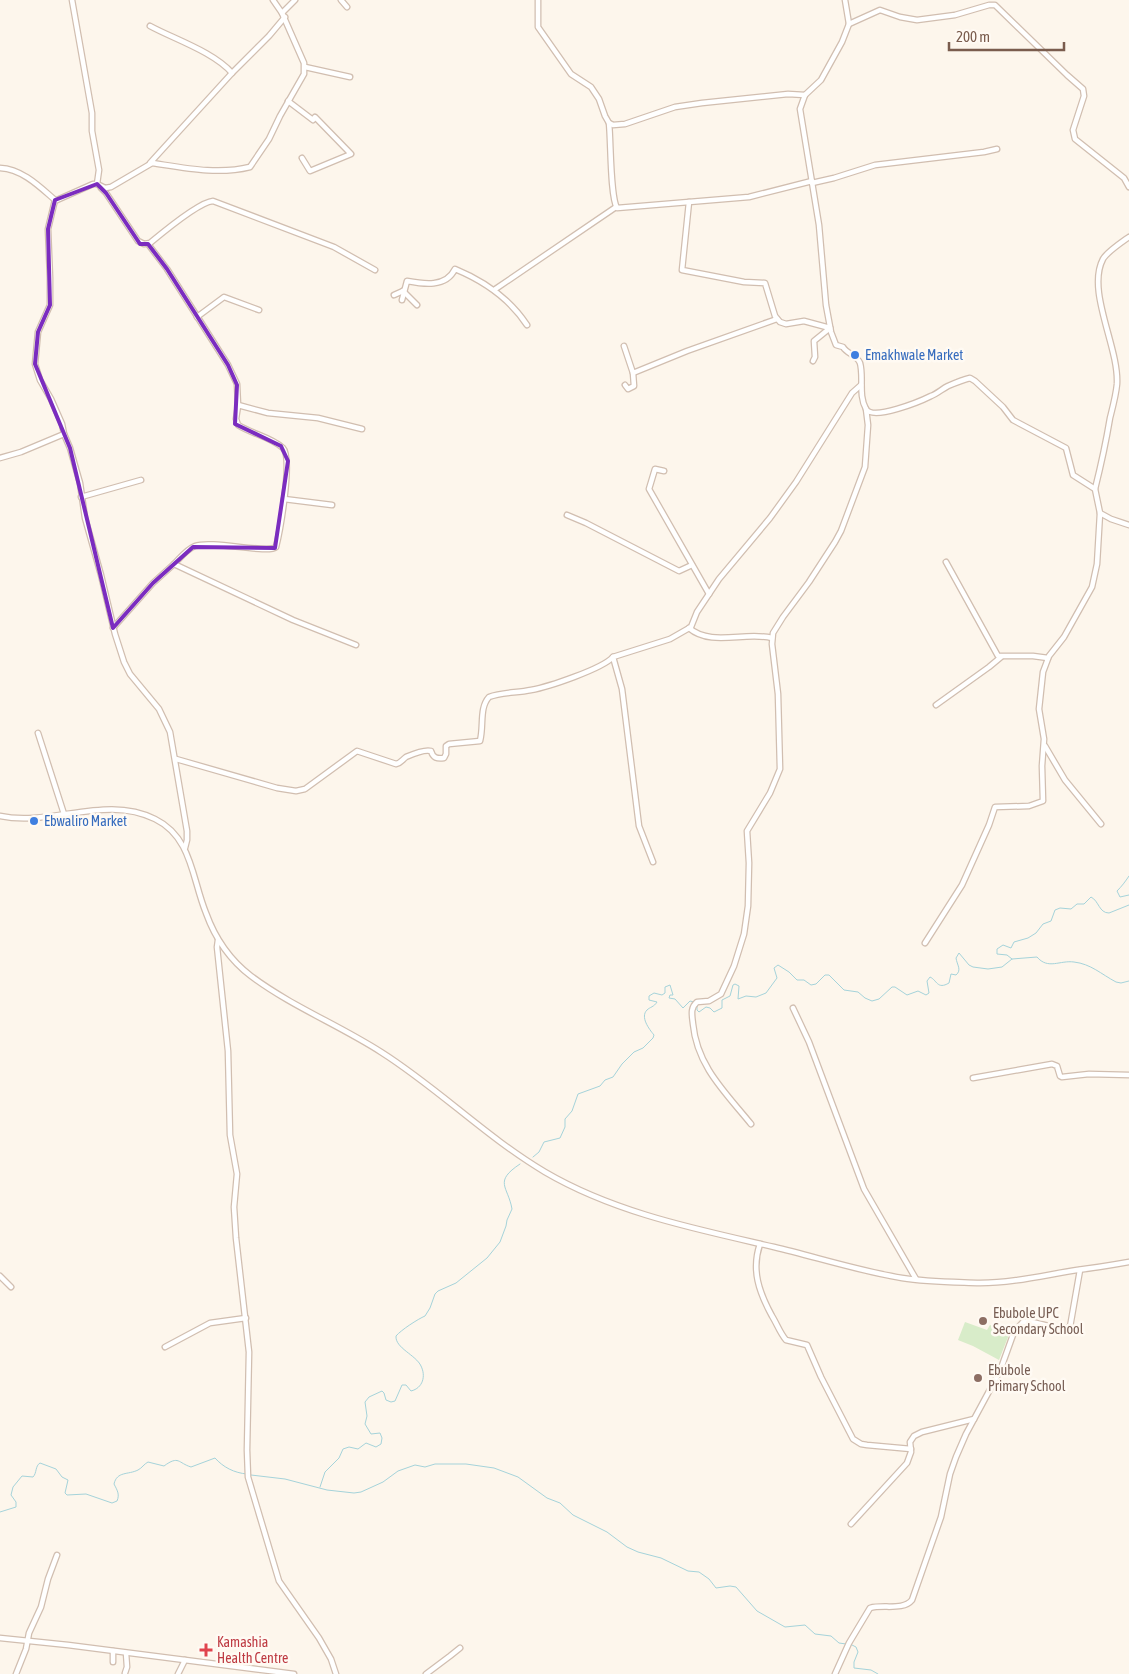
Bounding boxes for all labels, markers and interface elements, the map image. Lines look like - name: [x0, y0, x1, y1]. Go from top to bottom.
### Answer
- scale bar: [949, 20, 1064, 52]
- text: 200 m: [956, 28, 990, 45]
- place label: Emakhwale Market: [865, 347, 963, 363]
- marker: Emakhwale Market: [849, 349, 861, 361]
- place label: Ebwaliro Market: [44, 813, 127, 829]
- marker: Ebwaliro Market: [28, 815, 40, 827]
- place label: Ebubole UPC Secondary School: [993, 1305, 1084, 1337]
- marker: Ebubole UPC Secondary School: [977, 1315, 989, 1327]
- place label: Ebubole Primary School: [988, 1362, 1066, 1394]
- marker: Ebubole Primary School: [972, 1372, 984, 1384]
- place label: Kamashia Health Centre: [217, 1634, 288, 1666]
- marker: Kamashia Health Centre: [199, 1643, 213, 1657]

